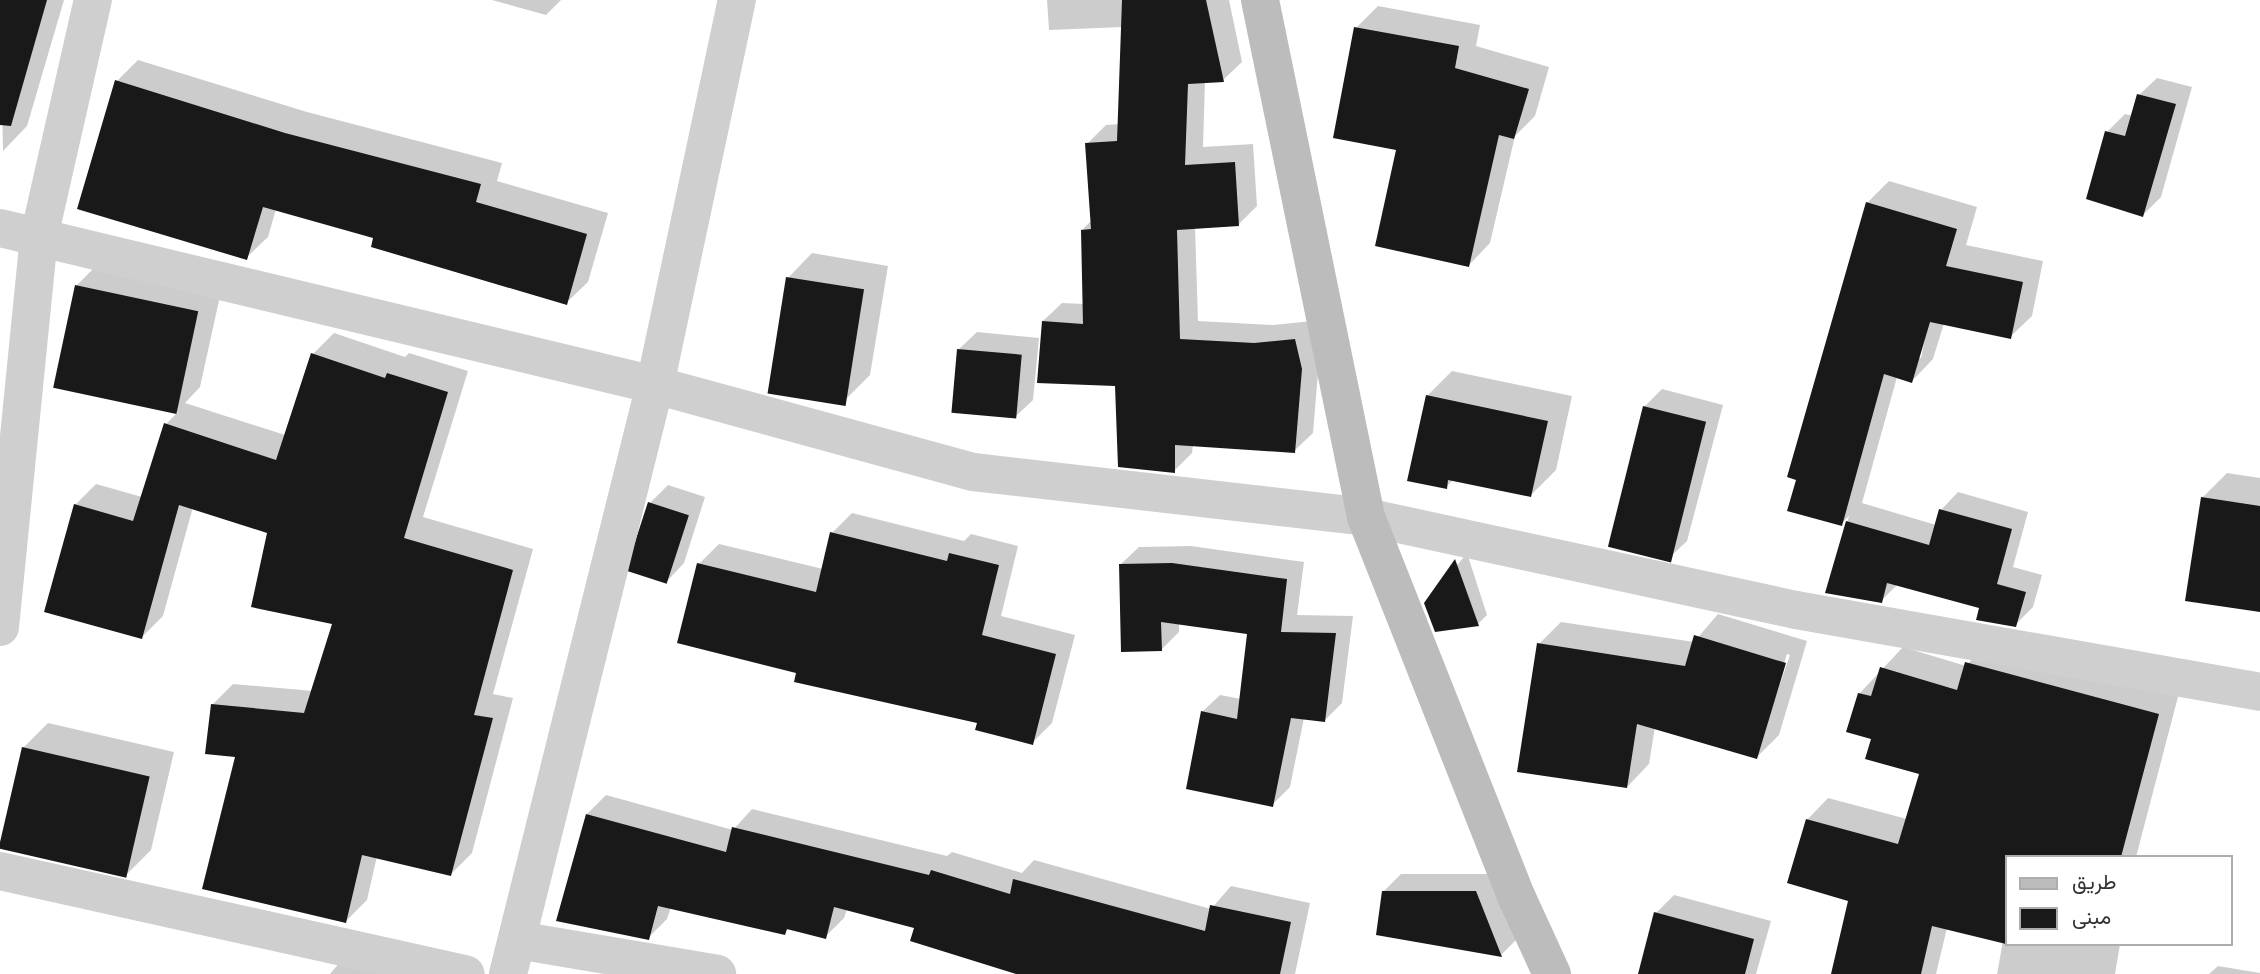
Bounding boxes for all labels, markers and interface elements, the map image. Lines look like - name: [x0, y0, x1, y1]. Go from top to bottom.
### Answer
- legend: [2004, 855, 2232, 946]
- text: طريق: [2072, 869, 2117, 894]
- text: مبنى: [2072, 904, 2111, 929]

